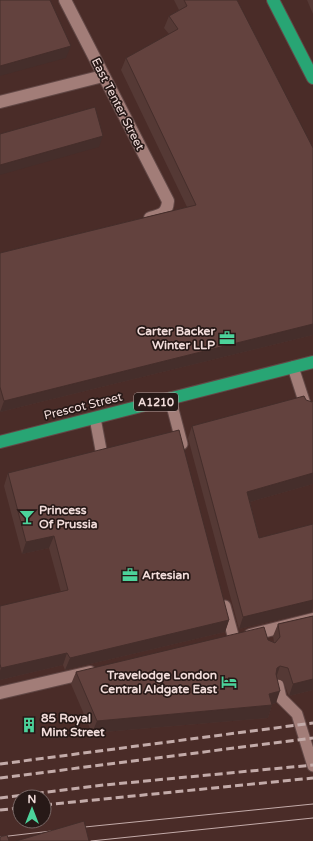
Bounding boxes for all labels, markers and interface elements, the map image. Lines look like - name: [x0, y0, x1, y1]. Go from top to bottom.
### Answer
- street label: East Tenter Street: [89, 56, 147, 153]
- place label: Carter Backer Winter LLP: [137, 324, 215, 352]
- office icon: Carter Backer Winter LLP: [218, 329, 236, 347]
- street label: Prescot Street: [42, 389, 124, 423]
- road number: A1210: [134, 393, 178, 411]
- place label: Princess Of Prussia: [39, 503, 98, 531]
- bar icon: Princess Of Prussia: [18, 508, 36, 526]
- office icon: Artesian: [121, 566, 139, 584]
- place label: Artesian: [142, 568, 190, 582]
- place label: Travelodge London Central Aldgate East: [100, 668, 217, 697]
- hotel icon: Travelodge London Central Aldgate East: [220, 673, 238, 691]
- place label: 85 Royal Mint Street: [41, 711, 105, 739]
- building icon: 85 Royal Mint Street: [20, 716, 38, 734]
- north arrow: [12, 789, 52, 829]
- text: N: [28, 793, 36, 806]

